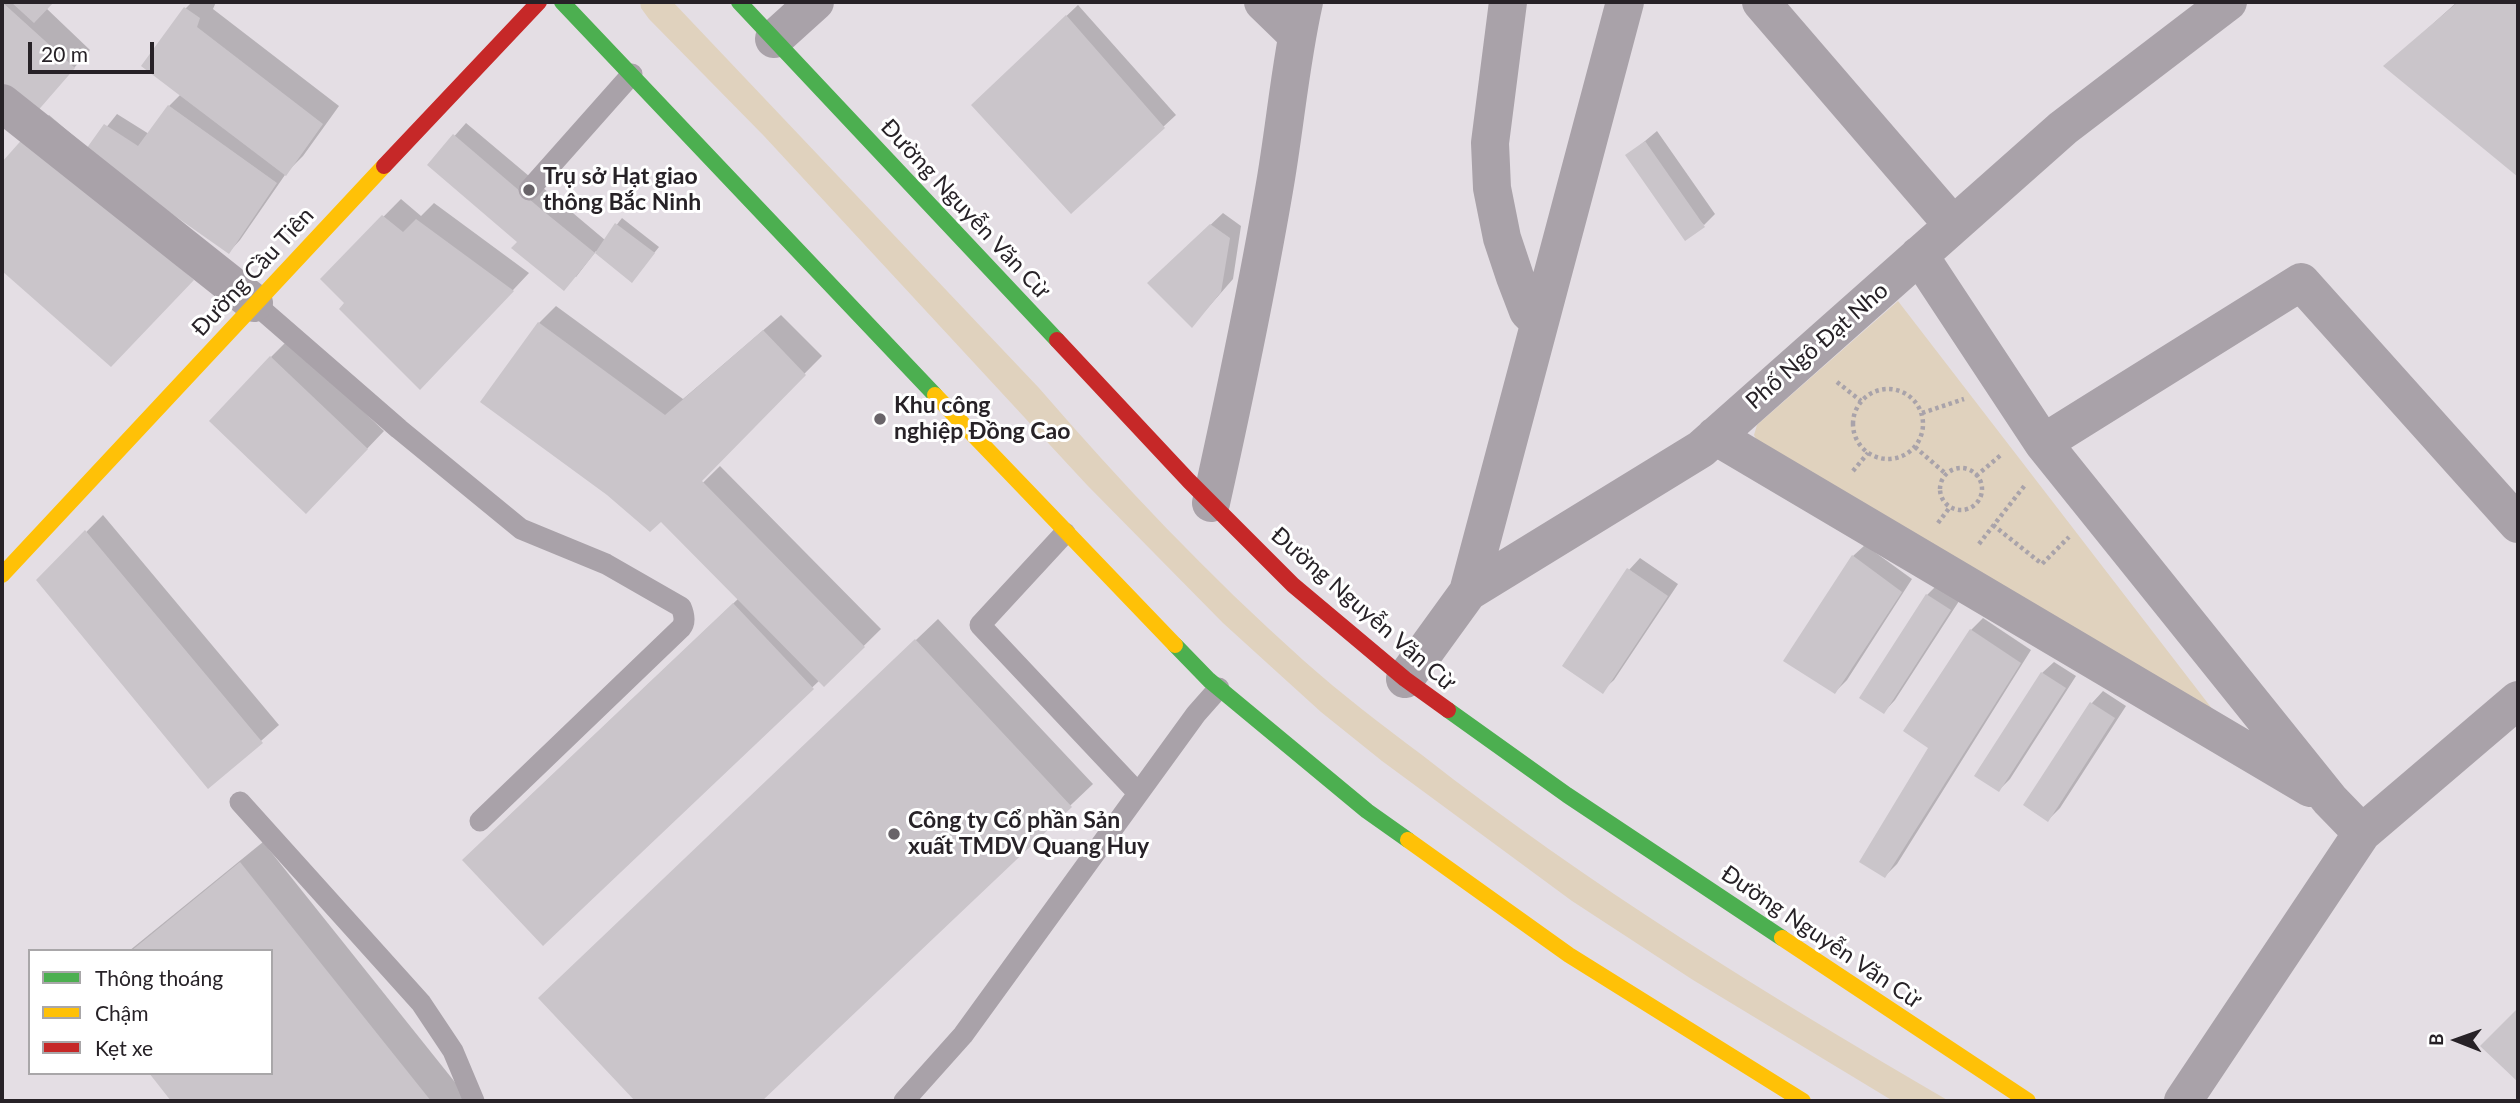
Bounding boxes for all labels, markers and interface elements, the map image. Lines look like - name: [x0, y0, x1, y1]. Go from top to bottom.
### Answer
- scale bar: [32, 28, 158, 72]
- text: 20 m: [41, 41, 88, 66]
- street label: Đường Nguyễn Văn Cừ: [875, 114, 1055, 304]
- place label: Trụ sở Hạt giao thông Bắc Ninh: [543, 163, 701, 217]
- marker: Trụ sở Hạt giao thông Bắc Ninh: [521, 182, 537, 198]
- street label: Đường Cầu Tiên: [186, 202, 320, 342]
- street label: Phố Ngô Đạt Nho: [1740, 277, 1894, 415]
- place label: Khu công nghiệp Đồng Cao: [894, 392, 1070, 446]
- marker: Khu công nghiệp Đồng Cao: [872, 411, 888, 427]
- street label: Đường Nguyễn Văn Cừ: [1265, 521, 1461, 697]
- place label: Công ty Cổ phần Sản xuất TMDV Quang Huy: [908, 807, 1149, 861]
- marker: Công ty Cổ phần Sản xuất TMDV Quang Huy: [886, 826, 902, 842]
- street label: Đường Nguyễn Văn Cừ: [1716, 860, 1926, 1014]
- legend: [28, 949, 273, 1075]
- text: Thông thoáng: [95, 965, 223, 990]
- text: Chậm: [95, 1000, 148, 1025]
- north arrow: [2422, 1005, 2492, 1075]
- text: B: [2424, 1033, 2447, 1046]
- text: Kẹt xe: [95, 1035, 153, 1060]

